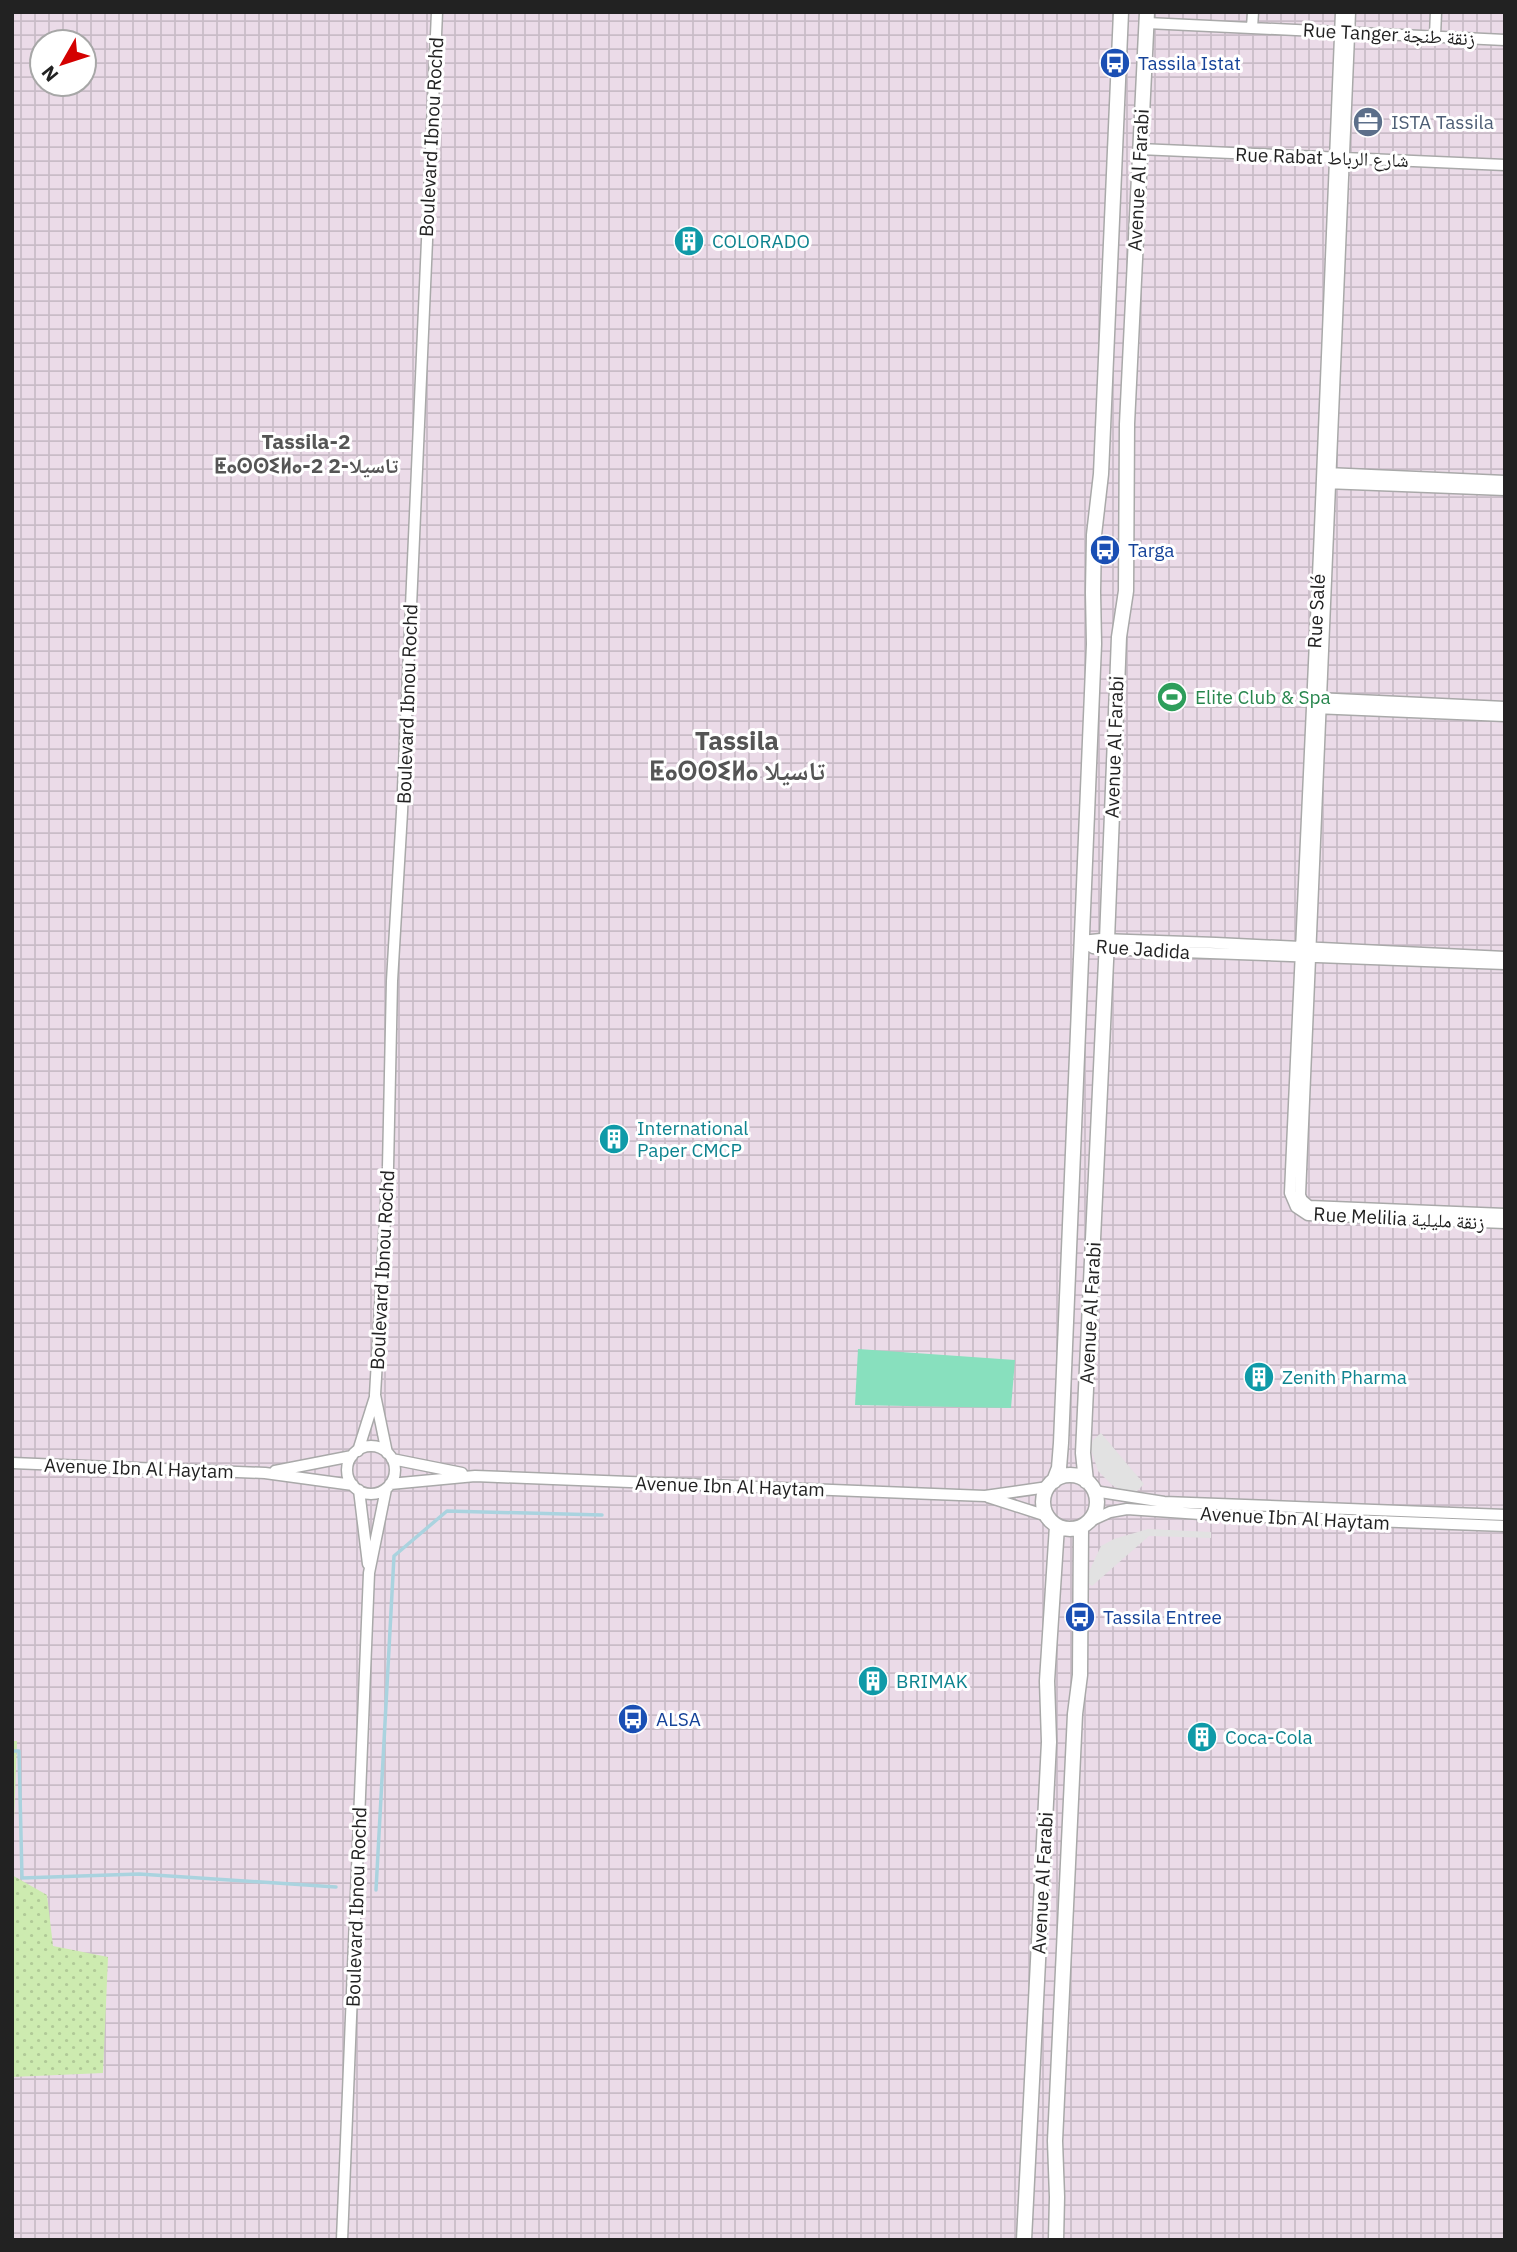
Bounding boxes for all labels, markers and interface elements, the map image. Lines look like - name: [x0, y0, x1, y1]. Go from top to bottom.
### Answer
- street label: Rue Tanger زنقة طنجة: [1302, 18, 1476, 50]
- north arrow: [28, 28, 98, 98]
- street label: Boulevard Ibnou Rochd: [414, 36, 448, 238]
- bus stop icon: Tassila Istat: [1098, 46, 1132, 80]
- place label: Tassila Istat: [1138, 51, 1241, 75]
- text: N: [36, 61, 63, 87]
- office icon: ISTA Tassila: [1351, 105, 1385, 139]
- street label: Avenue Al Farabi: [1122, 108, 1154, 252]
- place label: ISTA Tassila: [1391, 110, 1494, 134]
- street label: Rue Rabat شارع الرباط: [1235, 142, 1409, 172]
- building icon: COLORADO: [672, 224, 706, 258]
- place label: COLORADO: [712, 229, 810, 253]
- district label: Tassila-2 ⵟⴰⵙⵙⵉⵍⴰ-2 2-تاسيلا: [214, 427, 398, 479]
- bus stop icon: Targa: [1088, 533, 1122, 567]
- place label: Targa: [1128, 538, 1174, 562]
- street label: Rue Salé: [1302, 573, 1330, 649]
- street label: Boulevard Ibnou Rochd: [392, 604, 422, 804]
- street label: Avenue Al Farabi: [1100, 675, 1128, 819]
- sports icon: Elite Club & Spa: [1155, 680, 1189, 714]
- place label: Elite Club & Spa: [1195, 685, 1331, 709]
- district label: Tassila ⵟⴰⵙⵙⵉⵍⴰ تاسيلا: [649, 723, 825, 787]
- street label: Rue Jadida: [1095, 934, 1191, 964]
- place label: International Paper CMCP: [637, 1116, 749, 1162]
- building icon: International Paper CMCP: [597, 1122, 631, 1156]
- street label: Boulevard Ibnou Rochd: [365, 1169, 399, 1371]
- street label: Rue Melilia زنقة مليلية: [1313, 1202, 1485, 1234]
- street label: Avenue Al Farabi: [1074, 1241, 1106, 1385]
- building icon: Zenith Pharma: [1242, 1360, 1276, 1394]
- place label: Zenith Pharma: [1282, 1365, 1407, 1389]
- street label: Avenue Ibn Al Haytam: [44, 1453, 234, 1483]
- street label: Avenue Ibn Al Haytam: [635, 1471, 825, 1501]
- street label: Avenue Ibn Al Haytam: [1199, 1501, 1391, 1535]
- bus stop icon: Tassila Entree: [1063, 1600, 1097, 1634]
- place label: Tassila Entree: [1103, 1605, 1222, 1629]
- building icon: BRIMAK: [856, 1664, 890, 1698]
- place label: BRIMAK: [896, 1669, 968, 1693]
- bus stop icon: ALSA: [616, 1702, 650, 1736]
- place label: ALSA: [656, 1707, 701, 1731]
- building icon: Coca-Cola: [1185, 1720, 1219, 1754]
- place label: Coca-Cola: [1225, 1725, 1313, 1749]
- street label: Boulevard Ibnou Rochd: [341, 1807, 371, 2007]
- street label: Avenue Al Farabi: [1026, 1811, 1058, 1955]

